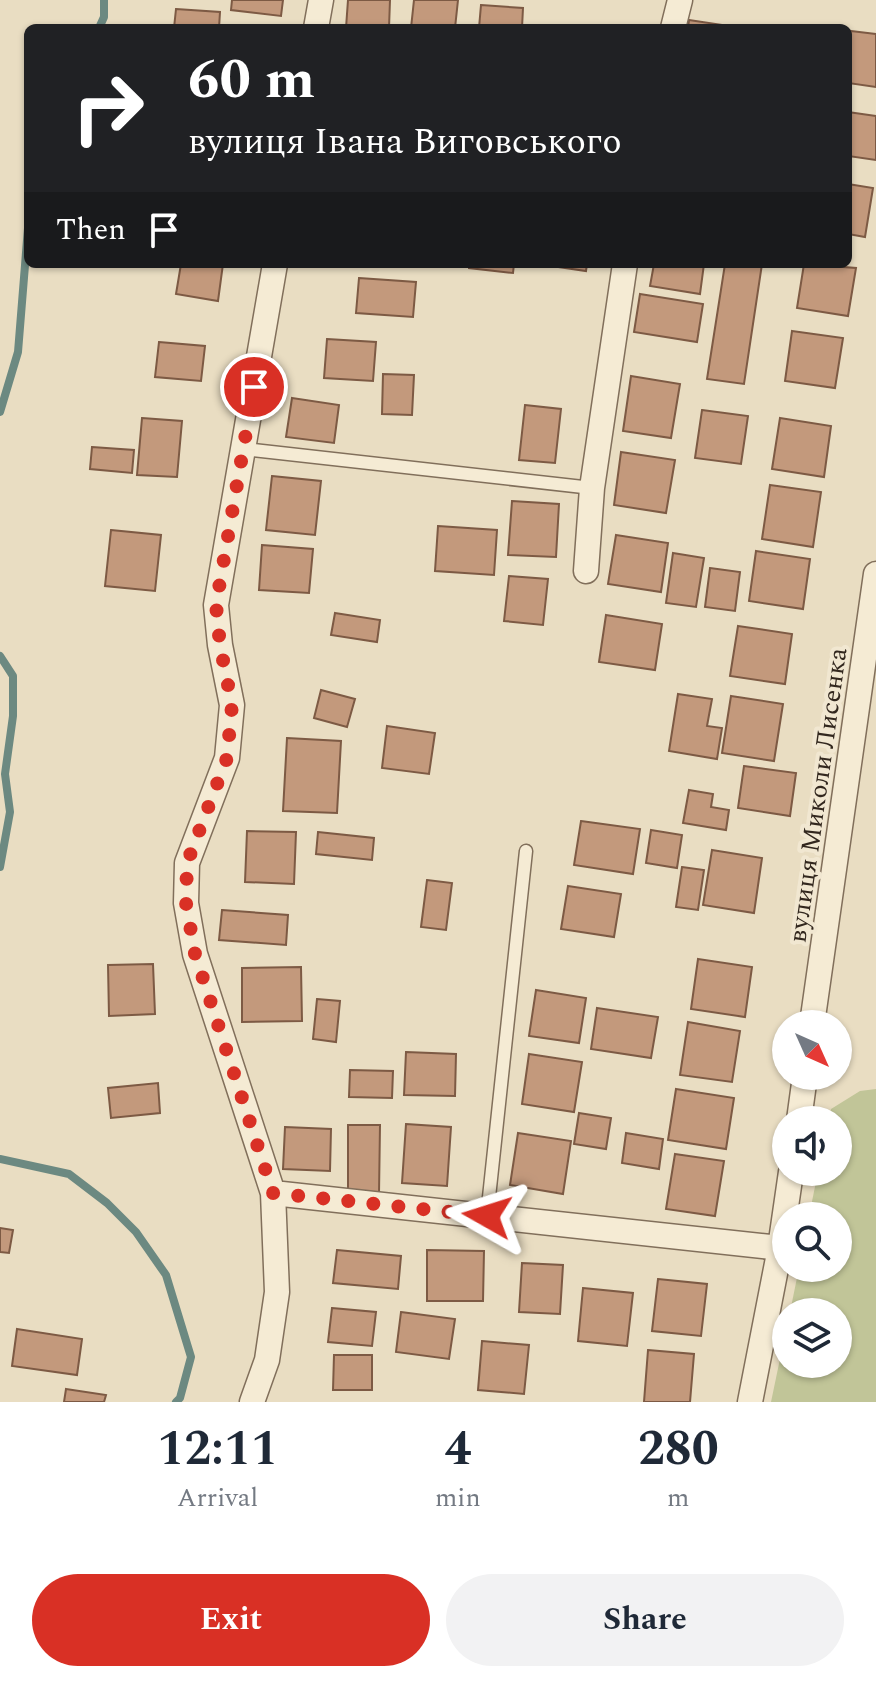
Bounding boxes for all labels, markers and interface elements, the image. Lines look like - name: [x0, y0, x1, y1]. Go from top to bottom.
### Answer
- text: 60 m: [188, 38, 315, 123]
- icon: right: [56, 56, 160, 160]
- text: вулиця Івана Виговського: [188, 115, 622, 170]
- text: Then: [56, 207, 126, 253]
- icon: arrive: [142, 208, 186, 252]
- pin: [220, 353, 288, 421]
- icon: arrive: [232, 365, 276, 409]
- street label: вулиця Миколи Лисенка: [777, 645, 859, 945]
- north arrow: [772, 1010, 852, 1090]
- map controls: [772, 1010, 852, 1378]
- button: sound: [772, 1106, 852, 1186]
- position arrow: [445, 1174, 529, 1258]
- button: search: [772, 1202, 852, 1282]
- button: layers: [772, 1298, 852, 1378]
- text: 12:11: [157, 1413, 278, 1486]
- text: 4: [444, 1413, 471, 1486]
- text: 280: [638, 1413, 719, 1486]
- text: Arrival: [177, 1478, 258, 1518]
- text: min: [435, 1478, 481, 1518]
- text: m: [667, 1478, 689, 1518]
- button: Exit: [32, 1574, 430, 1666]
- button: Share: [446, 1574, 844, 1666]

